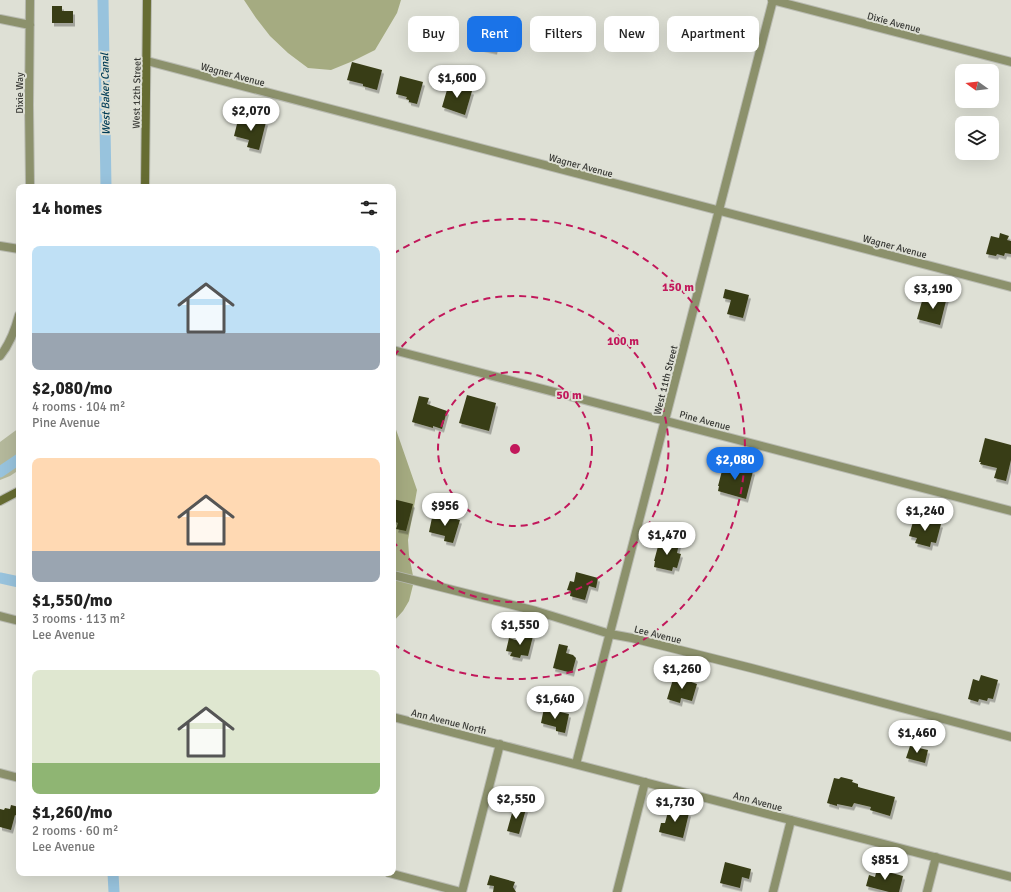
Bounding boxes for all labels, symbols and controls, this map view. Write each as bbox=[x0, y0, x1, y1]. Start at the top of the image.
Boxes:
street label: Dixie Avenue bbox=[866, 10, 922, 36]
chip: Buy bbox=[408, 16, 459, 52]
chip: Rent bbox=[467, 16, 522, 52]
chip: Filters bbox=[530, 16, 596, 52]
chip: New bbox=[604, 16, 659, 52]
chip: Apartment bbox=[667, 16, 759, 52]
water label: West Baker Canal bbox=[98, 52, 113, 135]
street label: West 12th Street bbox=[130, 57, 144, 129]
street label: Wagner Avenue bbox=[199, 61, 266, 89]
north arrow bbox=[955, 64, 999, 108]
map controls bbox=[955, 64, 999, 160]
pin: $1,600 bbox=[424, 65, 490, 99]
text: $1,600 bbox=[438, 70, 476, 86]
street label: Dixie Way bbox=[14, 72, 26, 114]
pin: $2,070 bbox=[218, 98, 284, 132]
text: $2,070 bbox=[232, 103, 270, 119]
button: layers bbox=[955, 116, 999, 160]
street label: Wagner Avenue bbox=[547, 152, 614, 180]
icon: filters bbox=[358, 197, 380, 219]
text: 14 homes bbox=[32, 198, 102, 219]
street label: Wagner Avenue bbox=[861, 233, 928, 261]
icon: home bbox=[170, 272, 242, 344]
pin: $3,190 bbox=[900, 276, 966, 310]
text: 150 m bbox=[662, 280, 694, 295]
text: $3,190 bbox=[914, 281, 952, 297]
text: 100 m bbox=[607, 334, 639, 349]
street label: West 11th Street bbox=[652, 344, 681, 416]
text: $2,080/mo bbox=[32, 378, 112, 399]
text: 50 m bbox=[556, 388, 582, 403]
text: 4 rooms · 104 m² bbox=[32, 399, 125, 415]
street label: Pine Avenue bbox=[678, 408, 732, 434]
text: Pine Avenue bbox=[32, 415, 100, 431]
centre of rings bbox=[508, 442, 522, 456]
pin: $2,080 bbox=[702, 447, 768, 481]
text: $2,080 bbox=[716, 452, 754, 468]
icon: home bbox=[170, 484, 242, 556]
pin: $956 bbox=[421, 493, 469, 527]
text: $956 bbox=[431, 498, 459, 514]
pin: $1,240 bbox=[892, 498, 958, 532]
text: $1,240 bbox=[906, 503, 944, 519]
pin: $1,470 bbox=[634, 522, 700, 556]
text: $1,470 bbox=[648, 527, 686, 543]
text: $1,550/mo bbox=[32, 590, 112, 611]
text: 3 rooms · 113 m² bbox=[32, 611, 125, 627]
pin: $1,550 bbox=[487, 612, 553, 646]
text: $1,550 bbox=[501, 617, 539, 633]
street label: Lee Avenue bbox=[633, 623, 683, 647]
text: Lee Avenue bbox=[32, 627, 95, 643]
pin: $1,260 bbox=[649, 656, 715, 690]
text: $1,260 bbox=[663, 661, 701, 677]
pin: $1,640 bbox=[522, 686, 588, 720]
text: $1,640 bbox=[536, 691, 574, 707]
icon: home bbox=[170, 696, 242, 768]
street label: Ann Avenue North bbox=[410, 707, 488, 737]
pin: $1,460 bbox=[884, 720, 950, 754]
text: $1,460 bbox=[898, 725, 936, 741]
pin: $2,550 bbox=[483, 786, 549, 820]
pin: $1,730 bbox=[642, 789, 708, 823]
street label: Ann Avenue bbox=[732, 790, 784, 814]
text: $2,550 bbox=[497, 791, 535, 807]
text: $1,730 bbox=[656, 794, 694, 810]
text: $1,260/mo bbox=[32, 802, 112, 823]
text: 2 rooms · 60 m² bbox=[32, 823, 118, 839]
text: Lee Avenue bbox=[32, 839, 95, 855]
pin: $851 bbox=[861, 847, 909, 881]
text: $851 bbox=[871, 852, 899, 868]

